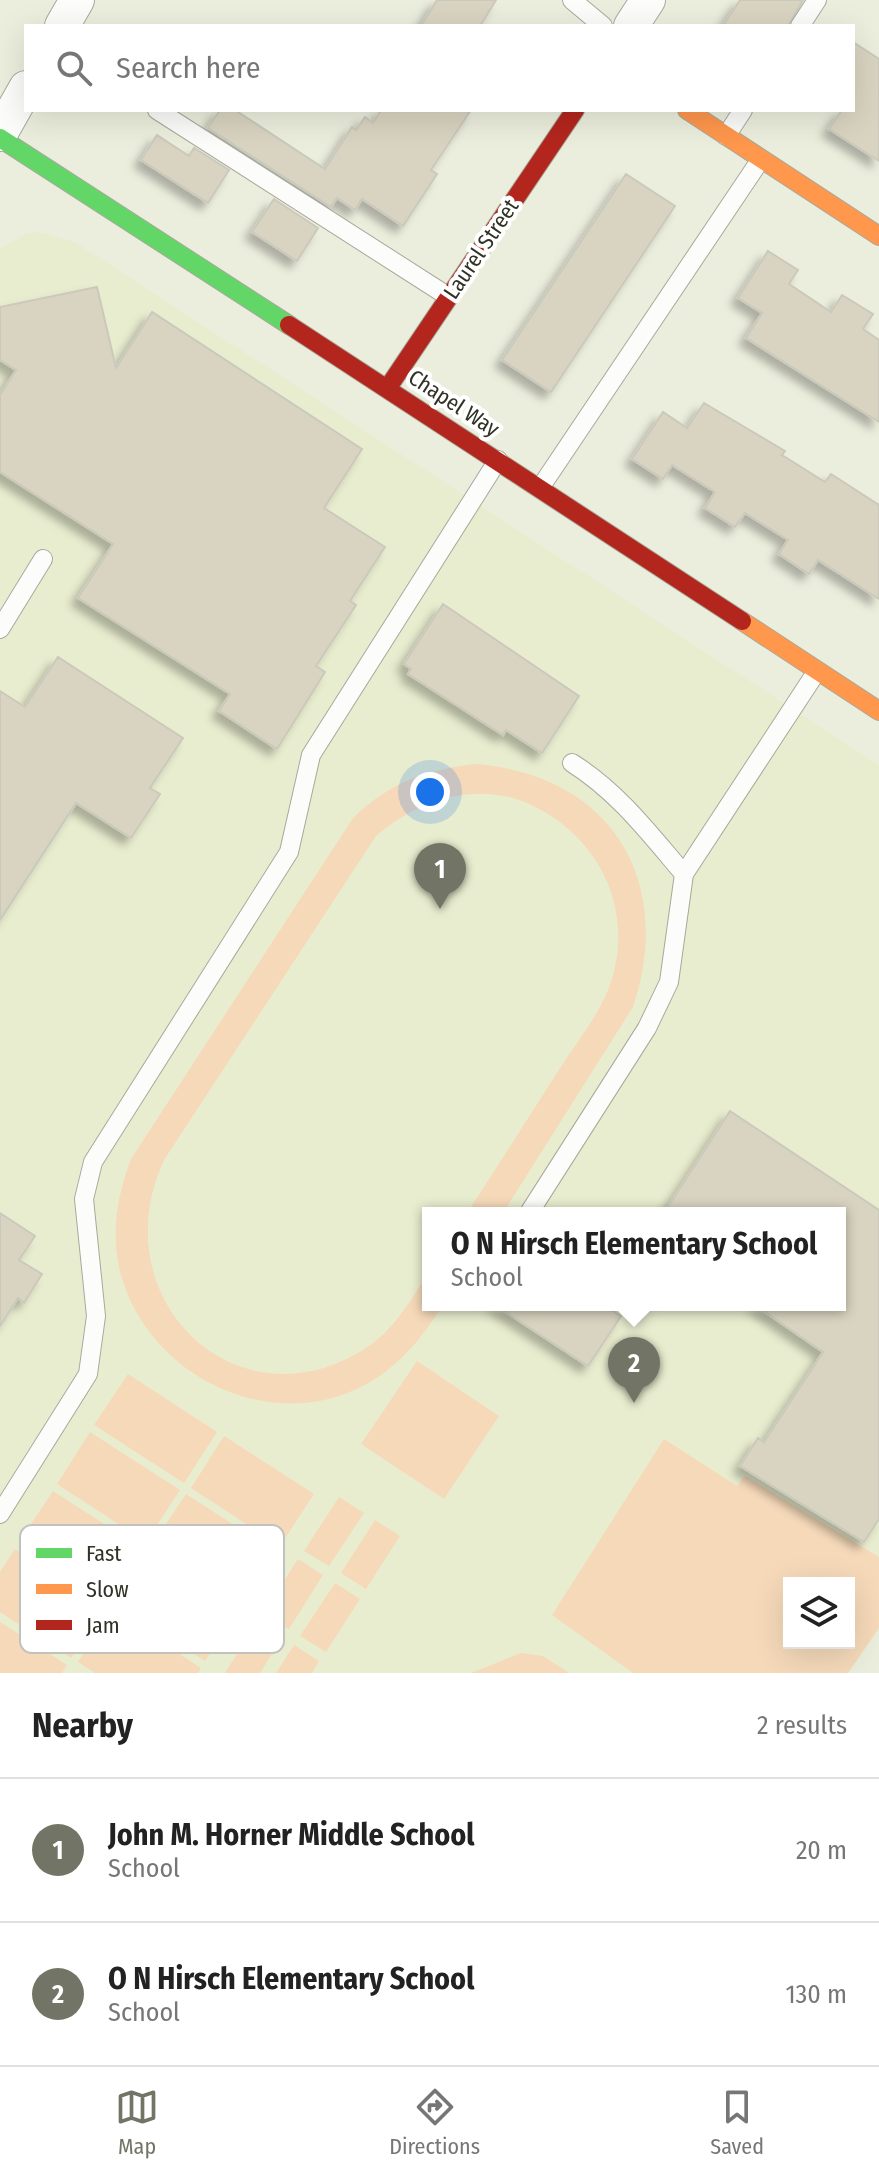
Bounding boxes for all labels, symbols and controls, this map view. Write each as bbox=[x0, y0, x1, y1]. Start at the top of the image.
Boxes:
search box bbox=[24, 24, 855, 112]
icon: search bbox=[52, 46, 96, 90]
text: Search here bbox=[116, 50, 261, 86]
street label: Laurel Street bbox=[438, 193, 525, 304]
street label: Chapel Way bbox=[403, 364, 505, 442]
your location bbox=[410, 772, 450, 812]
pin: 1 bbox=[414, 843, 466, 909]
popup bbox=[422, 1207, 846, 1311]
text: O N Hirsch Elementary School bbox=[451, 1226, 817, 1262]
text: School bbox=[451, 1262, 523, 1293]
pin: 2 bbox=[608, 1337, 660, 1403]
legend bbox=[20, 1525, 284, 1653]
text: Fast bbox=[86, 1540, 122, 1567]
text: Slow bbox=[86, 1576, 129, 1603]
map controls bbox=[783, 1577, 855, 1649]
button: layers bbox=[783, 1577, 855, 1649]
text: Jam bbox=[86, 1612, 120, 1639]
text: Nearby bbox=[32, 1705, 133, 1746]
text: 2 results bbox=[757, 1710, 847, 1741]
text: John M. Horner Middle School bbox=[108, 1817, 474, 1853]
text: 1 bbox=[53, 1835, 64, 1866]
text: 20 m bbox=[796, 1835, 847, 1866]
text: School bbox=[108, 1853, 180, 1884]
text: O N Hirsch Elementary School bbox=[108, 1961, 474, 1997]
text: 2 bbox=[52, 1979, 64, 2010]
text: 130 m bbox=[785, 1979, 847, 2010]
text: School bbox=[108, 1997, 180, 2028]
tab: Map bbox=[115, 2085, 159, 2160]
tab: Directions bbox=[389, 2085, 480, 2160]
tab: Saved bbox=[710, 2085, 764, 2160]

